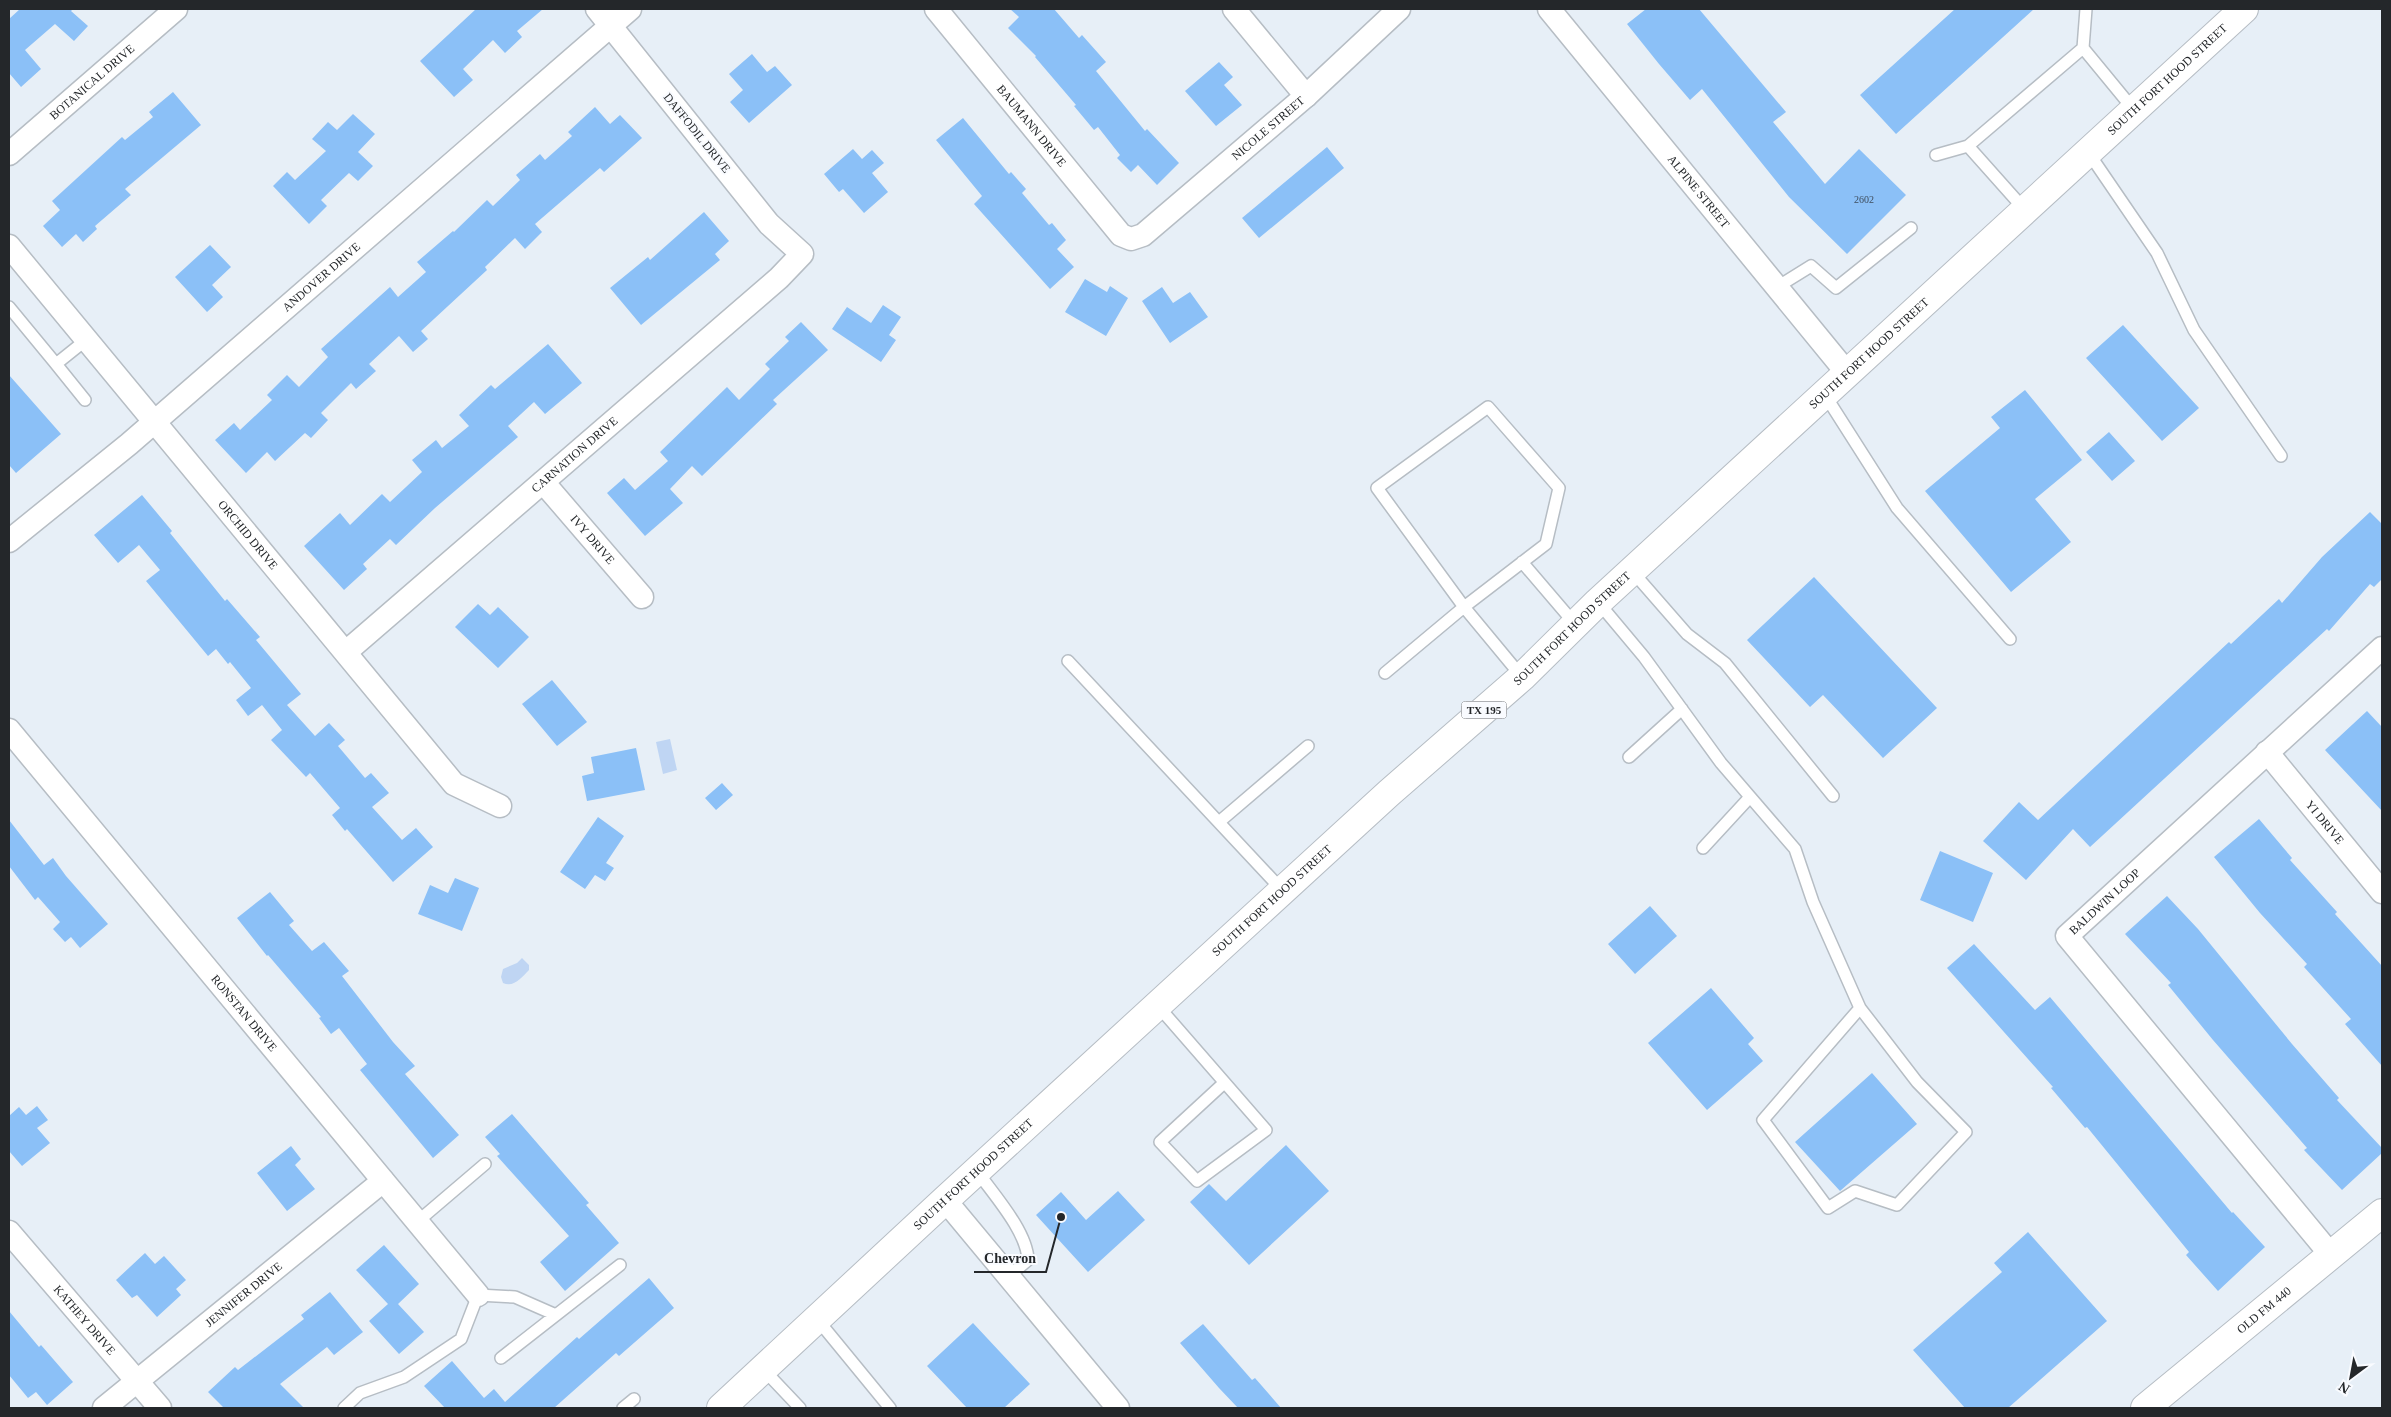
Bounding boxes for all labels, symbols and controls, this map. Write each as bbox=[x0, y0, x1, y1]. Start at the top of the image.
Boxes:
street label: SOUTH FORT HOOD STREET bbox=[2104, 21, 2231, 138]
street label: BOTANICAL DRIVE bbox=[47, 41, 137, 122]
street label: BAUMANN DRIVE bbox=[994, 82, 1069, 170]
street label: DAFFODIL DRIVE bbox=[661, 90, 733, 176]
street label: NICOLE STREET bbox=[1229, 93, 1308, 163]
street label: ALPINE STREET bbox=[1665, 152, 1733, 231]
house number: 2602 bbox=[1854, 194, 1874, 205]
street label: ANDOVER DRIVE bbox=[280, 239, 363, 315]
street label: SOUTH FORT HOOD STREET bbox=[1806, 294, 1932, 412]
street label: CARNATION DRIVE bbox=[529, 414, 620, 496]
street label: ORCHID DRIVE bbox=[215, 497, 281, 572]
street label: IVY DRIVE bbox=[568, 512, 618, 567]
street label: SOUTH FORT HOOD STREET bbox=[1510, 568, 1634, 688]
road number: TX 195 bbox=[1462, 702, 1506, 718]
street label: YI DRIVE bbox=[2303, 798, 2347, 847]
street label: SOUTH FORT HOOD STREET bbox=[1209, 842, 1335, 959]
street label: BALDWIN LOOP bbox=[2066, 866, 2143, 938]
street label: RONSTAN DRIVE bbox=[208, 972, 280, 1054]
street label: SOUTH FORT HOOD STREET bbox=[911, 1115, 1037, 1233]
callout: Chevron bbox=[974, 1243, 1046, 1272]
text: Chevron bbox=[984, 1251, 1036, 1266]
street label: JENNIFER DRIVE bbox=[202, 1259, 285, 1330]
street label: KATHEY DRIVE bbox=[51, 1282, 118, 1358]
street label: OLD FM 440 bbox=[2234, 1284, 2294, 1337]
north arrow bbox=[2326, 1352, 2376, 1402]
text: N bbox=[2336, 1379, 2353, 1397]

